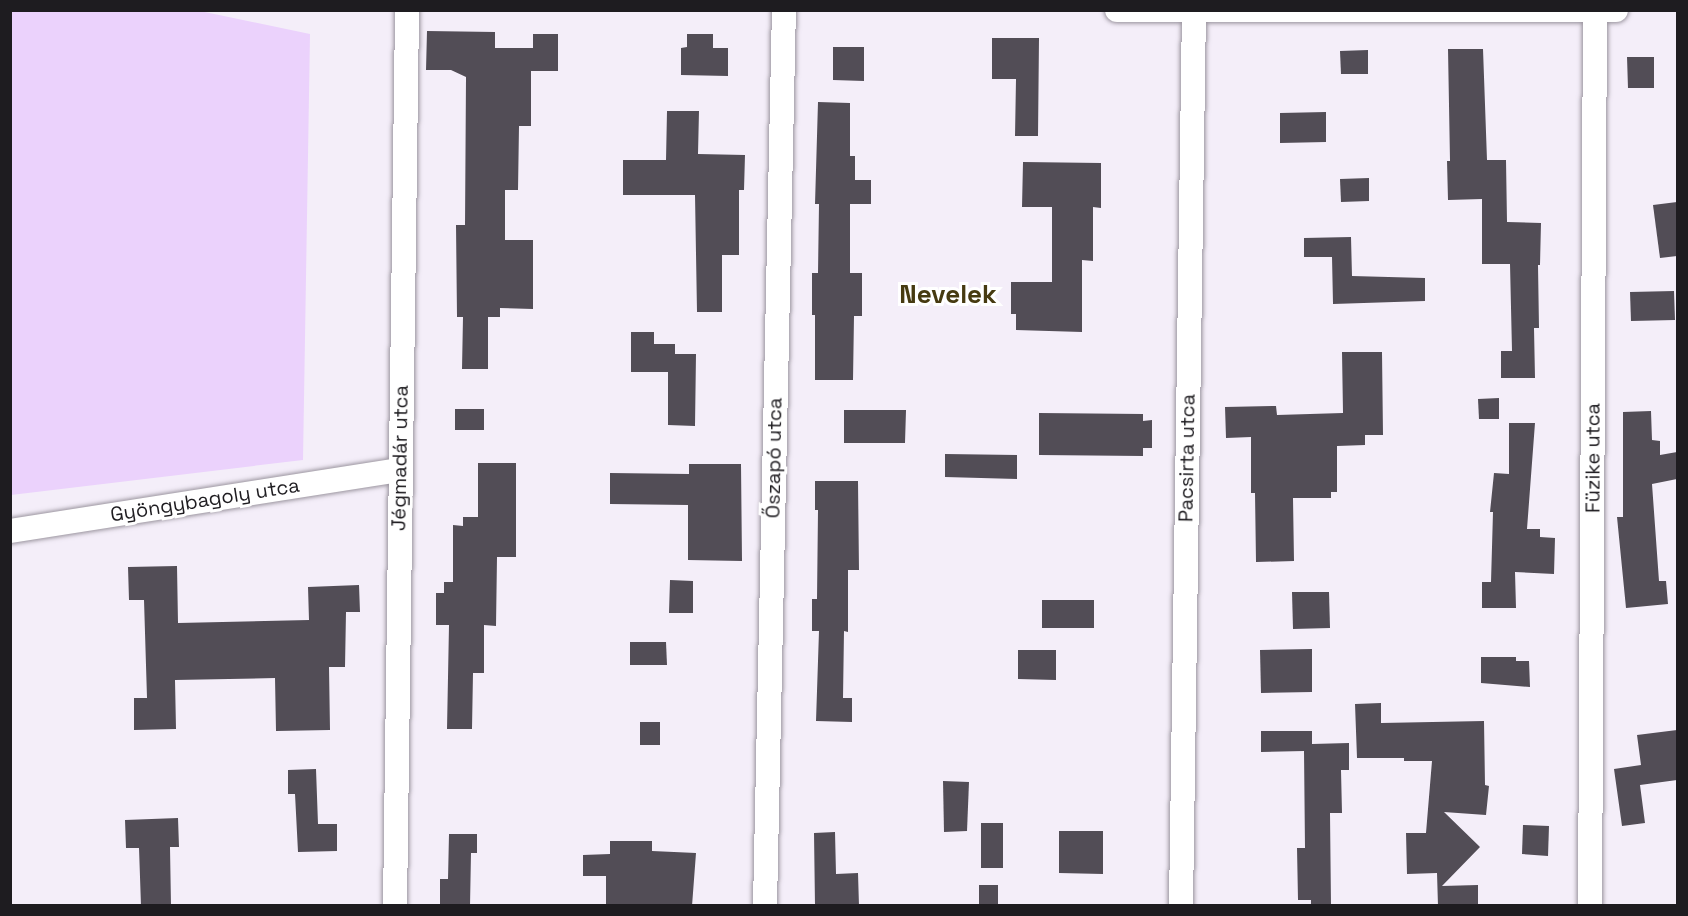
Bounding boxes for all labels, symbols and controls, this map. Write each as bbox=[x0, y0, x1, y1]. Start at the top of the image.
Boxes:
district label: Nevelek bbox=[899, 279, 997, 311]
street label: Jégmadár utca bbox=[387, 385, 413, 531]
street label: Pacsirta utca bbox=[1174, 394, 1200, 522]
street label: Őszapó utca bbox=[761, 397, 787, 519]
street label: Füzike utca bbox=[1581, 403, 1605, 513]
street label: Gyöngybagoly utca bbox=[109, 473, 301, 527]

